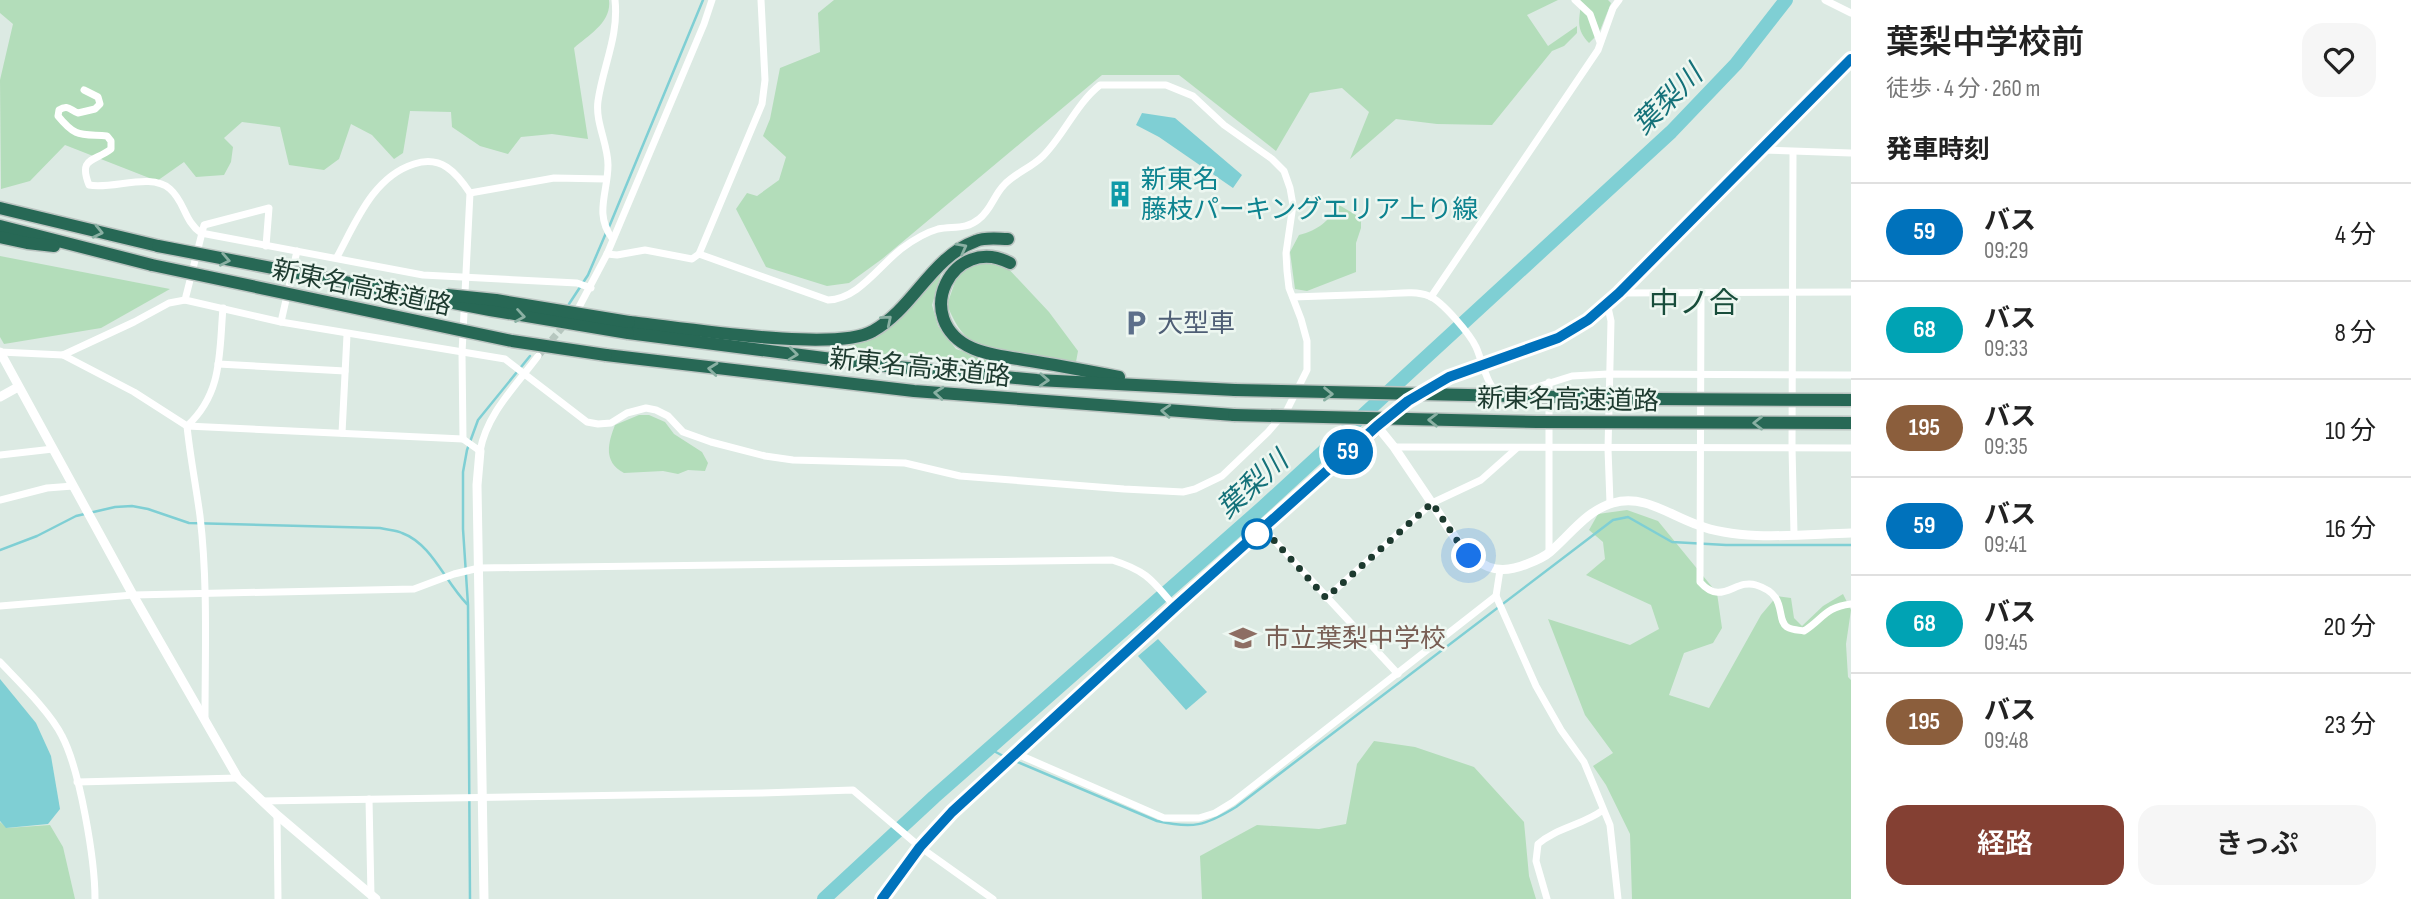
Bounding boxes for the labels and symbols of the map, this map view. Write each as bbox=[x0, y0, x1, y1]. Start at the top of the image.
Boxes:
water label: 葉梨川 bbox=[1627, 57, 1712, 141]
place label: 新東名 藤枝パーキングエリア上り線 bbox=[1141, 165, 1478, 226]
building icon: 新東名 藤枝パーキングエリア上り線 bbox=[1105, 179, 1135, 209]
one-way arrow bbox=[92, 224, 104, 238]
one-way arrow bbox=[954, 243, 967, 257]
one-way arrow bbox=[219, 251, 231, 266]
street label: 新東名高速道路 bbox=[269, 254, 454, 323]
district label: 中ノ合 bbox=[1649, 286, 1739, 322]
one-way arrow bbox=[514, 308, 526, 323]
parking icon: 大型車 bbox=[1121, 308, 1151, 338]
place label: 大型車 bbox=[1157, 309, 1235, 340]
one-way arrow bbox=[879, 316, 892, 328]
street label: 新東名高速道路 bbox=[828, 344, 1012, 393]
one-way arrow bbox=[787, 347, 799, 362]
one-way arrow bbox=[707, 361, 719, 376]
one-way arrow bbox=[1038, 372, 1049, 387]
street label: 新東名高速道路 bbox=[1477, 383, 1659, 418]
one-way arrow bbox=[933, 386, 944, 401]
one-way arrow bbox=[1323, 386, 1334, 401]
one-way arrow bbox=[1160, 403, 1171, 418]
one-way arrow bbox=[1427, 412, 1438, 428]
one-way arrow bbox=[1753, 415, 1763, 431]
line badge: 59 bbox=[1316, 429, 1380, 475]
water label: 葉梨川 bbox=[1211, 443, 1297, 525]
unlabelled marker bbox=[1242, 519, 1272, 549]
your location bbox=[1451, 538, 1486, 573]
school or university icon: 市立葉梨中学校 bbox=[1228, 623, 1258, 653]
place label: 市立葉梨中学校 bbox=[1264, 624, 1446, 655]

